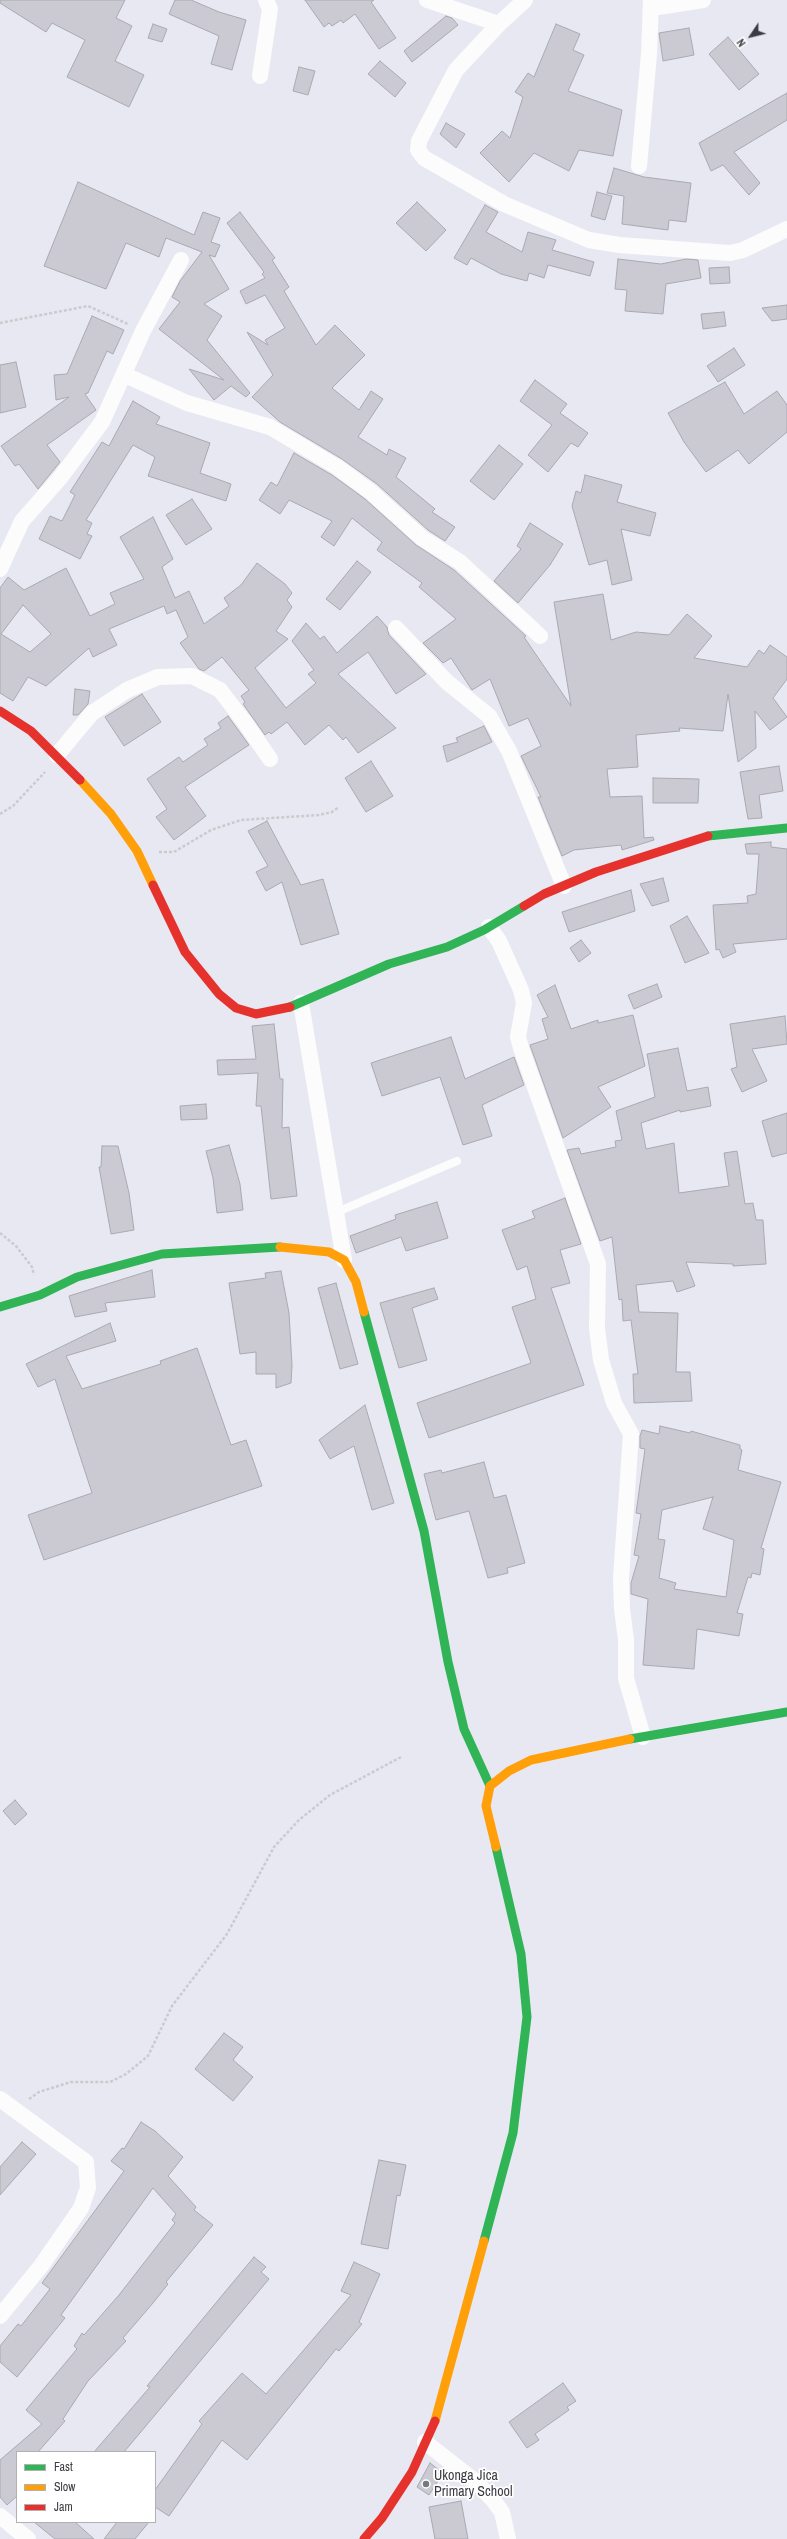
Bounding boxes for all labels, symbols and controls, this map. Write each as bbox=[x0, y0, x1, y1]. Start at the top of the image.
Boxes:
north arrow bbox=[731, 16, 771, 56]
text: N bbox=[734, 36, 749, 50]
legend bbox=[16, 2451, 156, 2523]
text: Fast bbox=[54, 2459, 73, 2475]
place label: Ukonga Jica Primary School bbox=[434, 2468, 512, 2500]
text: Slow bbox=[54, 2479, 75, 2495]
marker: Ukonga Jica Primary School bbox=[421, 2479, 431, 2489]
text: Jam bbox=[54, 2499, 73, 2515]

